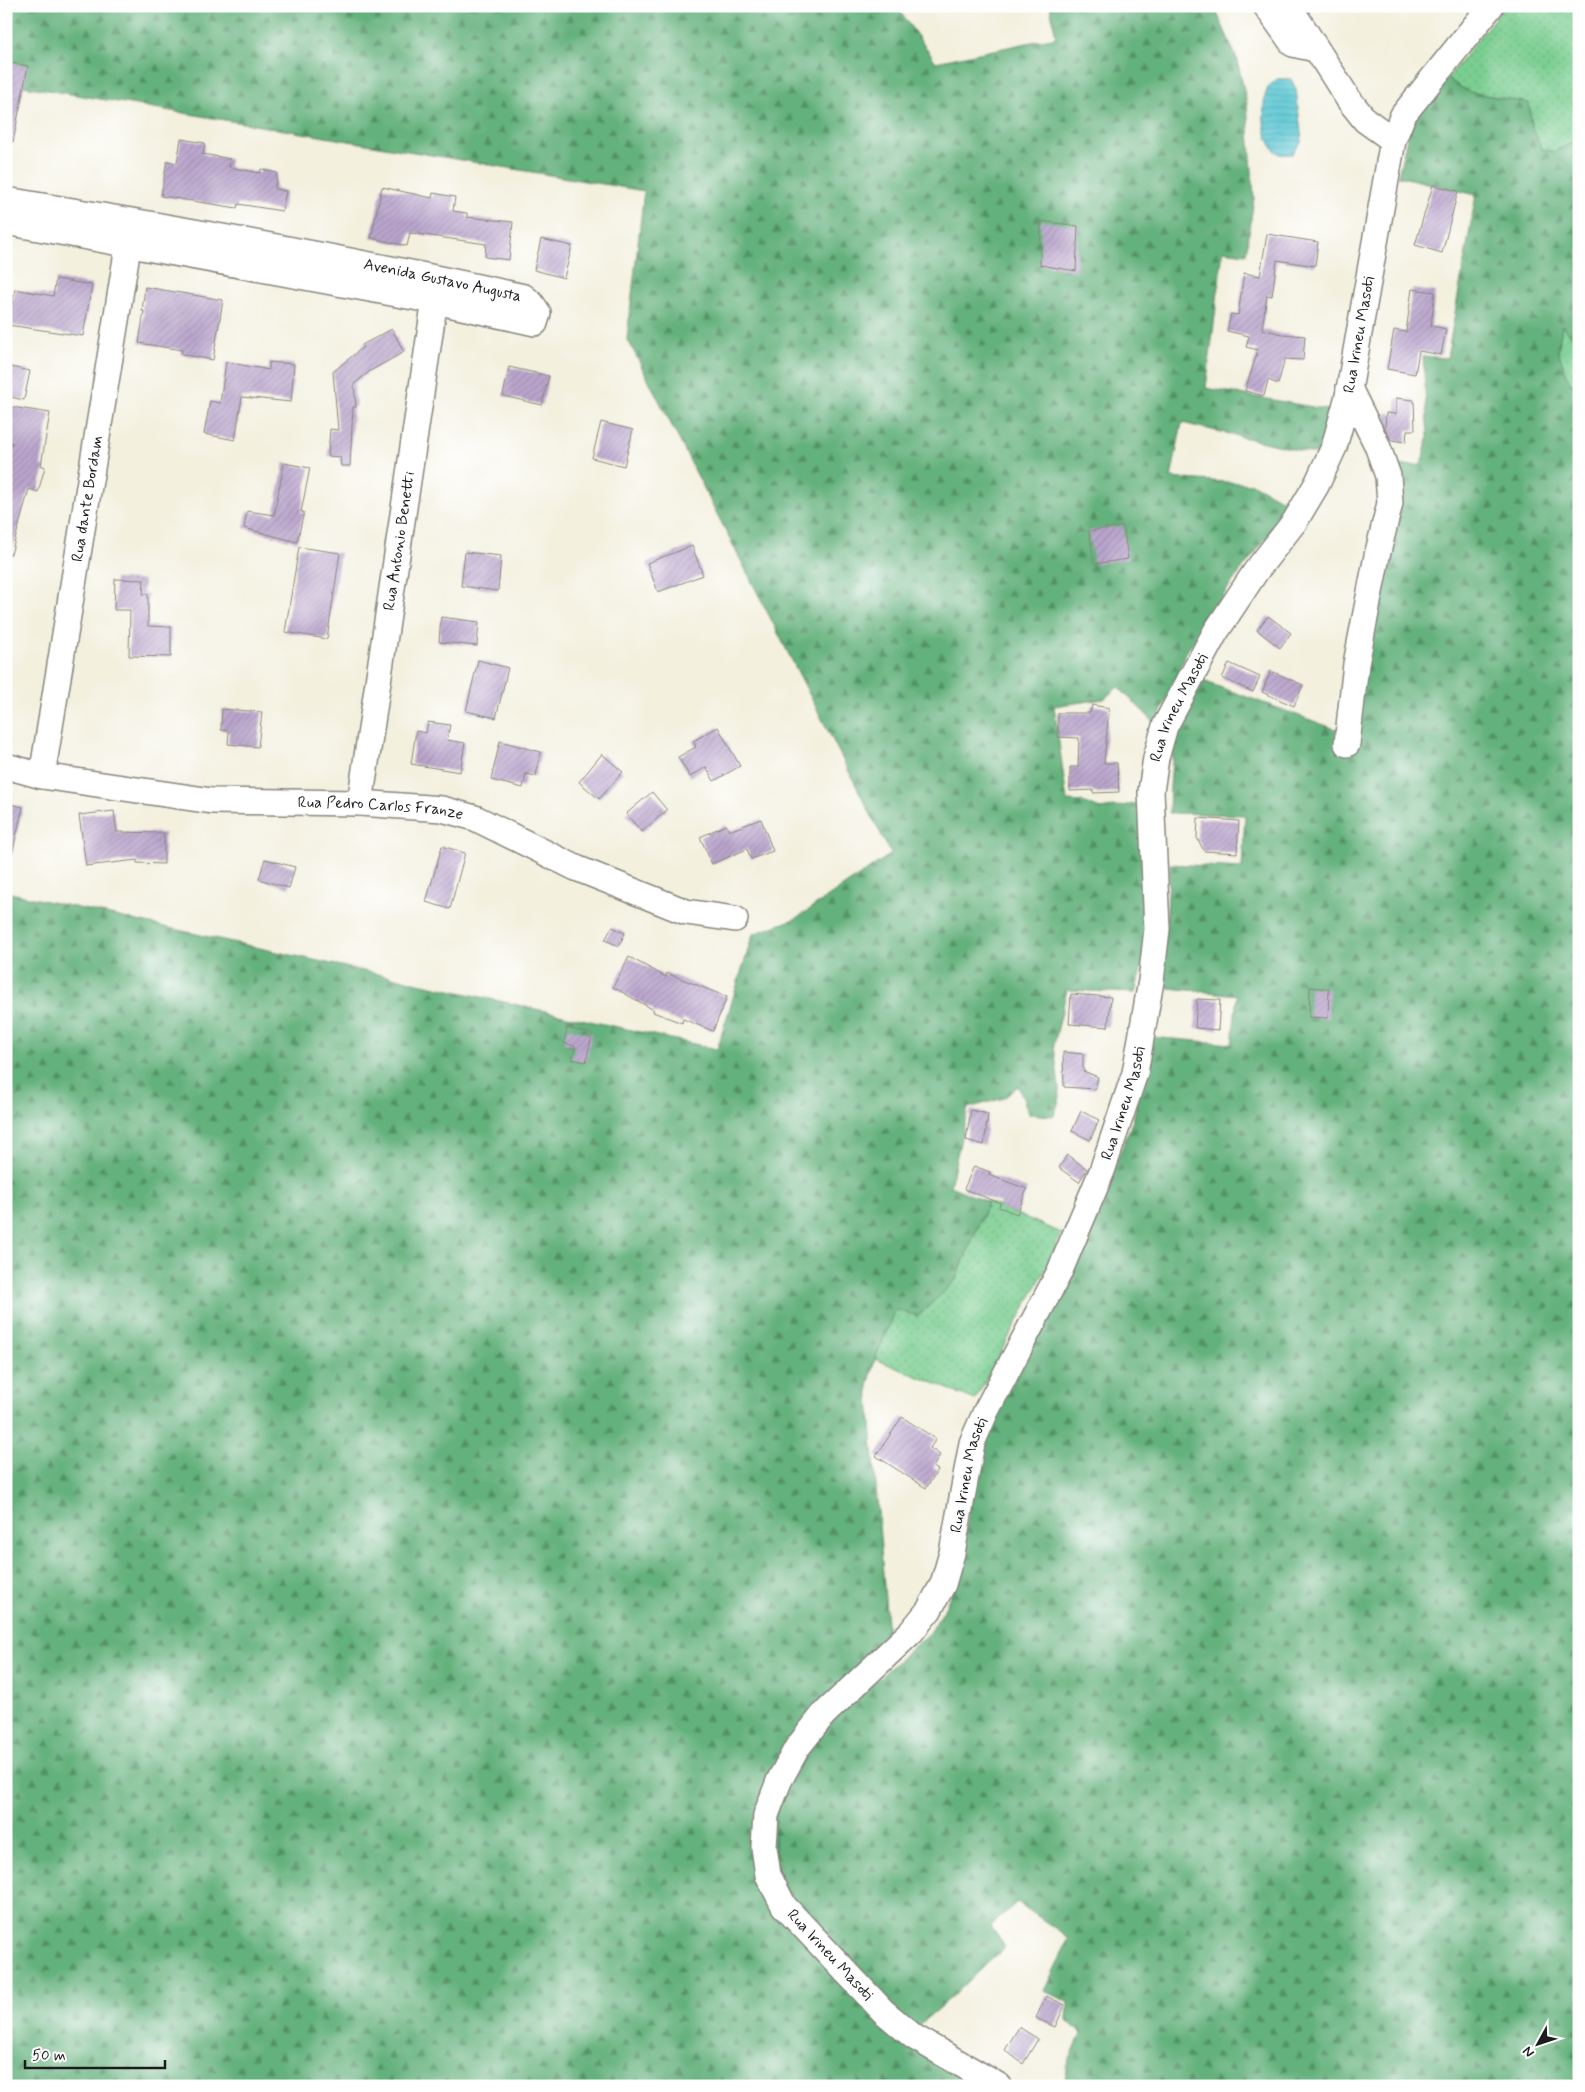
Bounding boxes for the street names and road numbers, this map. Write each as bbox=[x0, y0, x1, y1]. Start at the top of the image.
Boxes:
street label: Avenida Gustavo Augusta bbox=[362, 253, 524, 307]
street label: Rua Irineu Masoti bbox=[1338, 275, 1379, 395]
street label: Rua dante Bordam bbox=[66, 434, 108, 563]
street label: Rua Antonio Benetti bbox=[378, 469, 420, 612]
street label: Rua Irineu Masoti bbox=[1145, 649, 1213, 764]
street label: Rua Pedro Carlos Franze bbox=[297, 792, 466, 825]
street label: Rua Irineu Masoti bbox=[1096, 1045, 1150, 1163]
street label: Rua Irineu Masoti bbox=[945, 1414, 992, 1535]
street label: Rua Irineu Masoti bbox=[782, 1905, 878, 2005]

